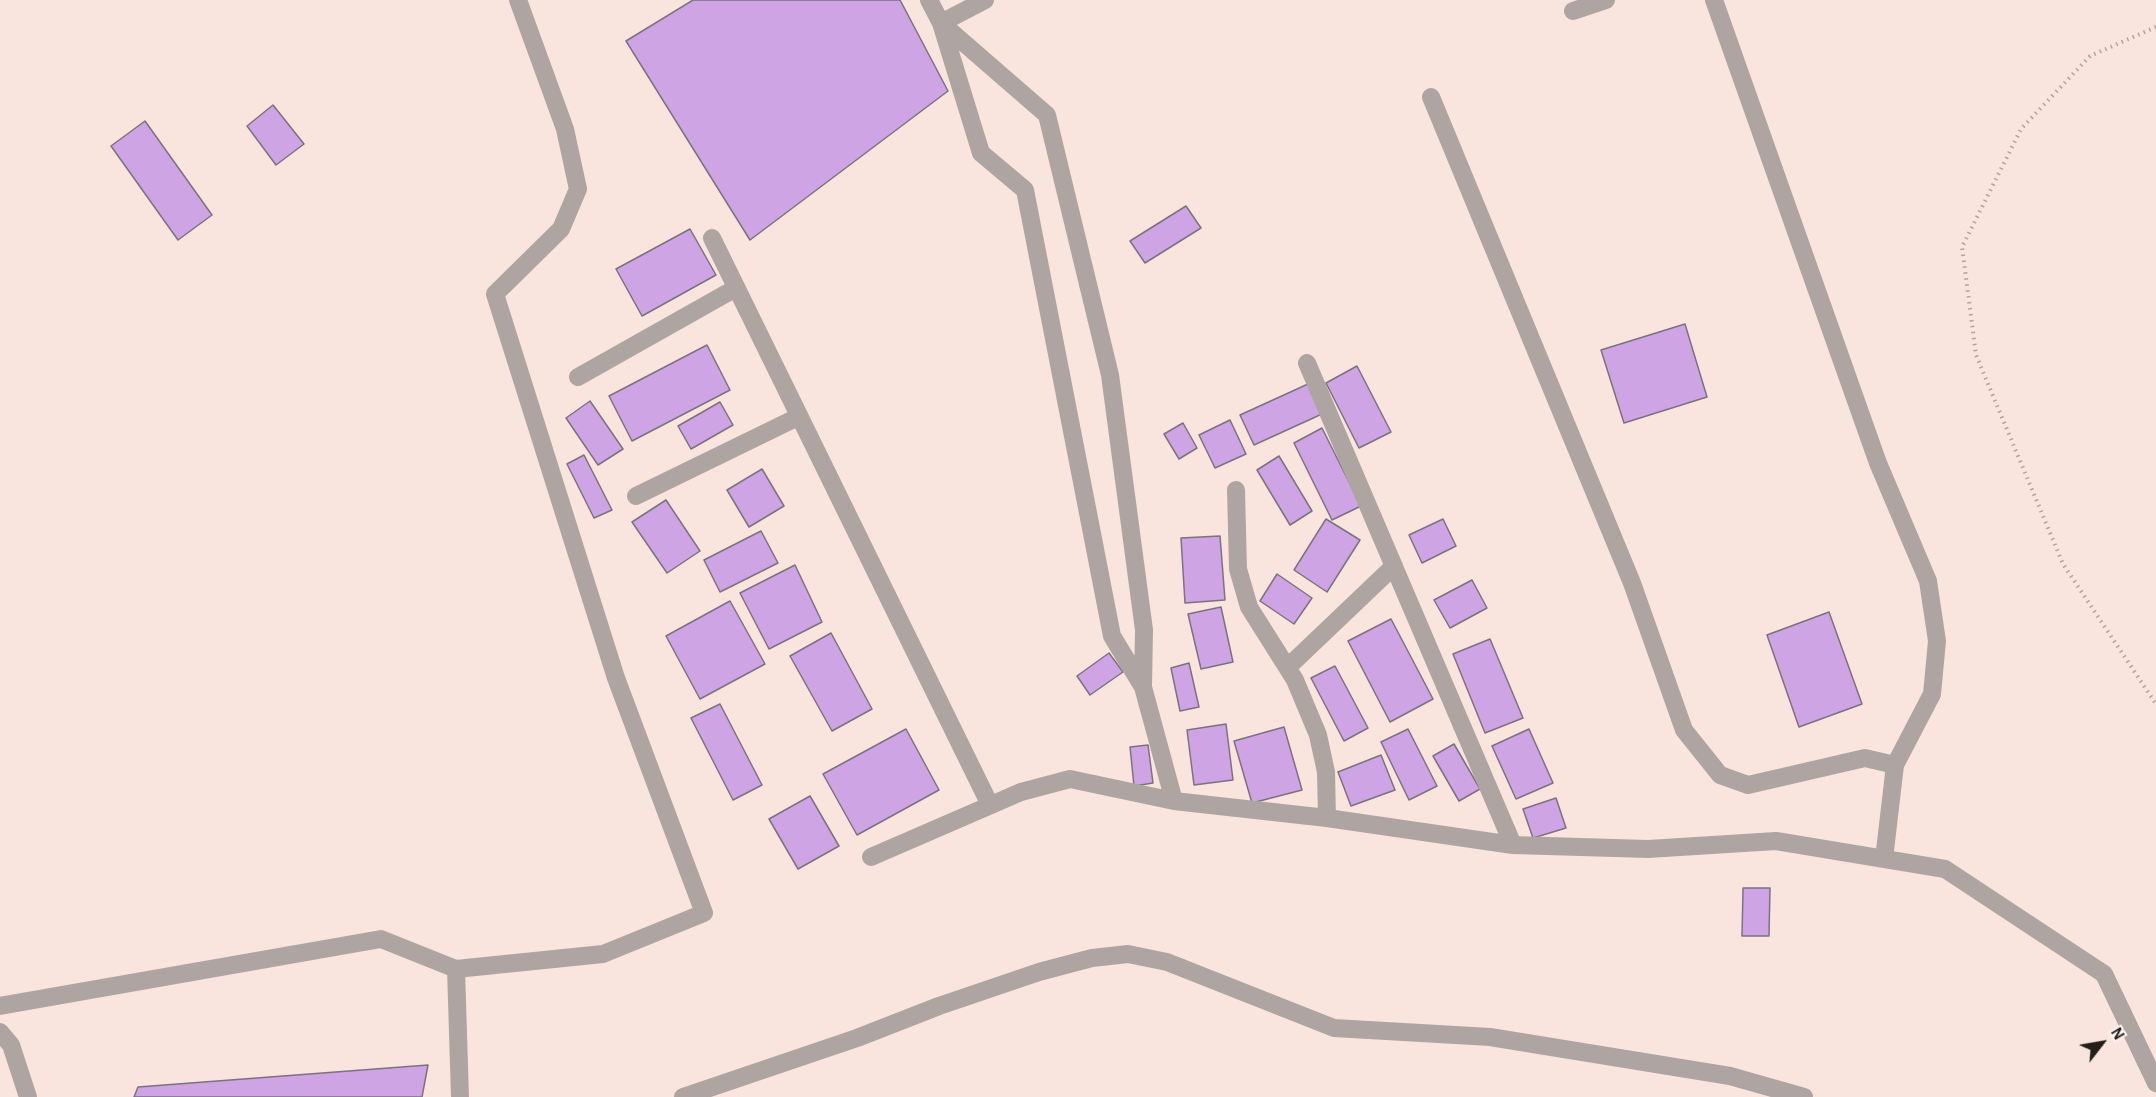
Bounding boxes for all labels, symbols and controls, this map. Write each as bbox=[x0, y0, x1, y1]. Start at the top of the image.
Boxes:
north arrow bbox=[2072, 1013, 2132, 1073]
text: N bbox=[2108, 1025, 2127, 1043]

